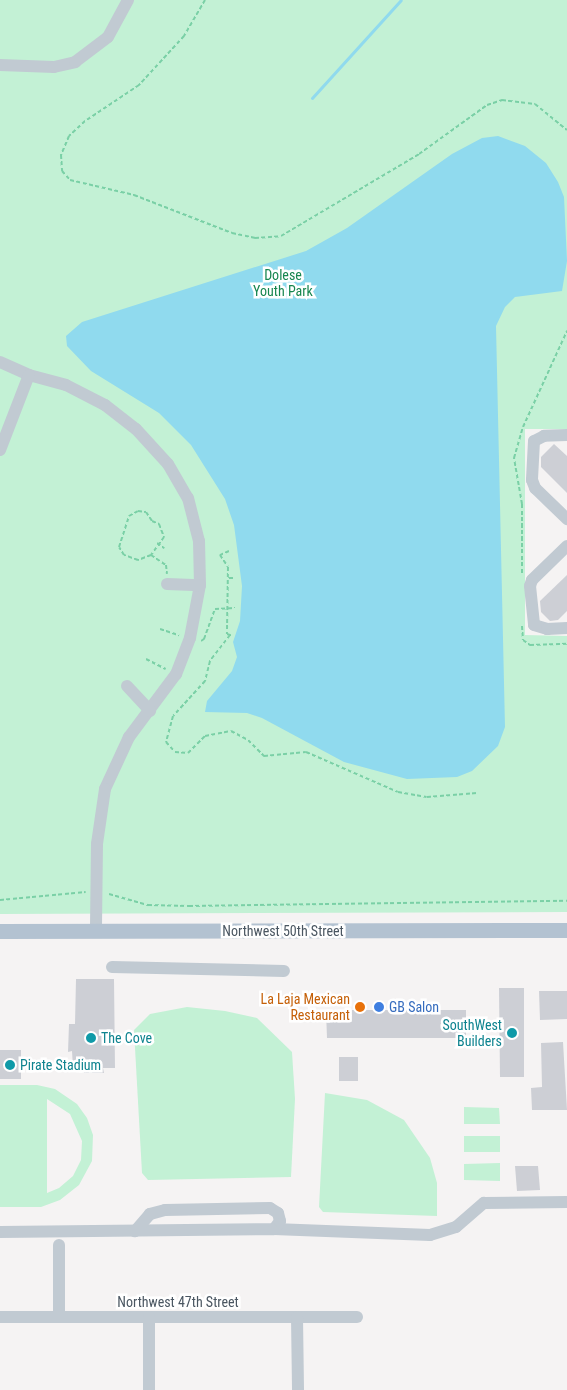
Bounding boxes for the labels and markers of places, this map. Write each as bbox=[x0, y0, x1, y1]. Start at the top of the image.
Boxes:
place label: La Laja Mexican Restaurant bbox=[261, 991, 350, 1024]
place label: GB Salon bbox=[389, 999, 439, 1015]
marker: La Laja Mexican Restaurant bbox=[354, 1001, 366, 1013]
marker: GB Salon bbox=[373, 1001, 385, 1013]
place label: SouthWest Builders bbox=[442, 1017, 502, 1050]
marker: SouthWest Builders bbox=[506, 1027, 518, 1039]
place label: The Cove bbox=[101, 1030, 152, 1046]
marker: The Cove bbox=[85, 1032, 97, 1044]
place label: Pirate Stadium bbox=[20, 1057, 101, 1073]
marker: Pirate Stadium bbox=[4, 1059, 16, 1071]

